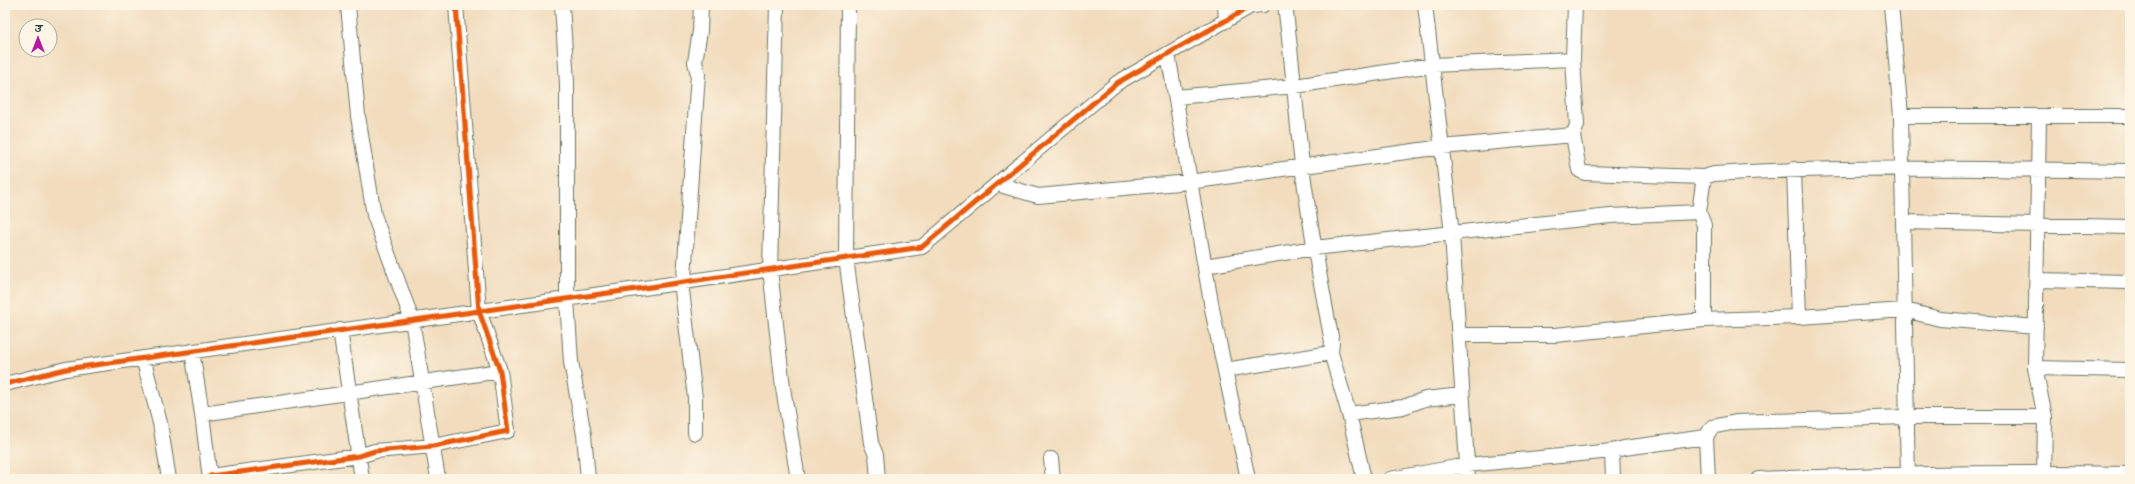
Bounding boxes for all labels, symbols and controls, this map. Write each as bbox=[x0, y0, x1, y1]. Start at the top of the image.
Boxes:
north arrow bbox=[18, 18, 58, 58]
text: उ bbox=[35, 20, 44, 38]

